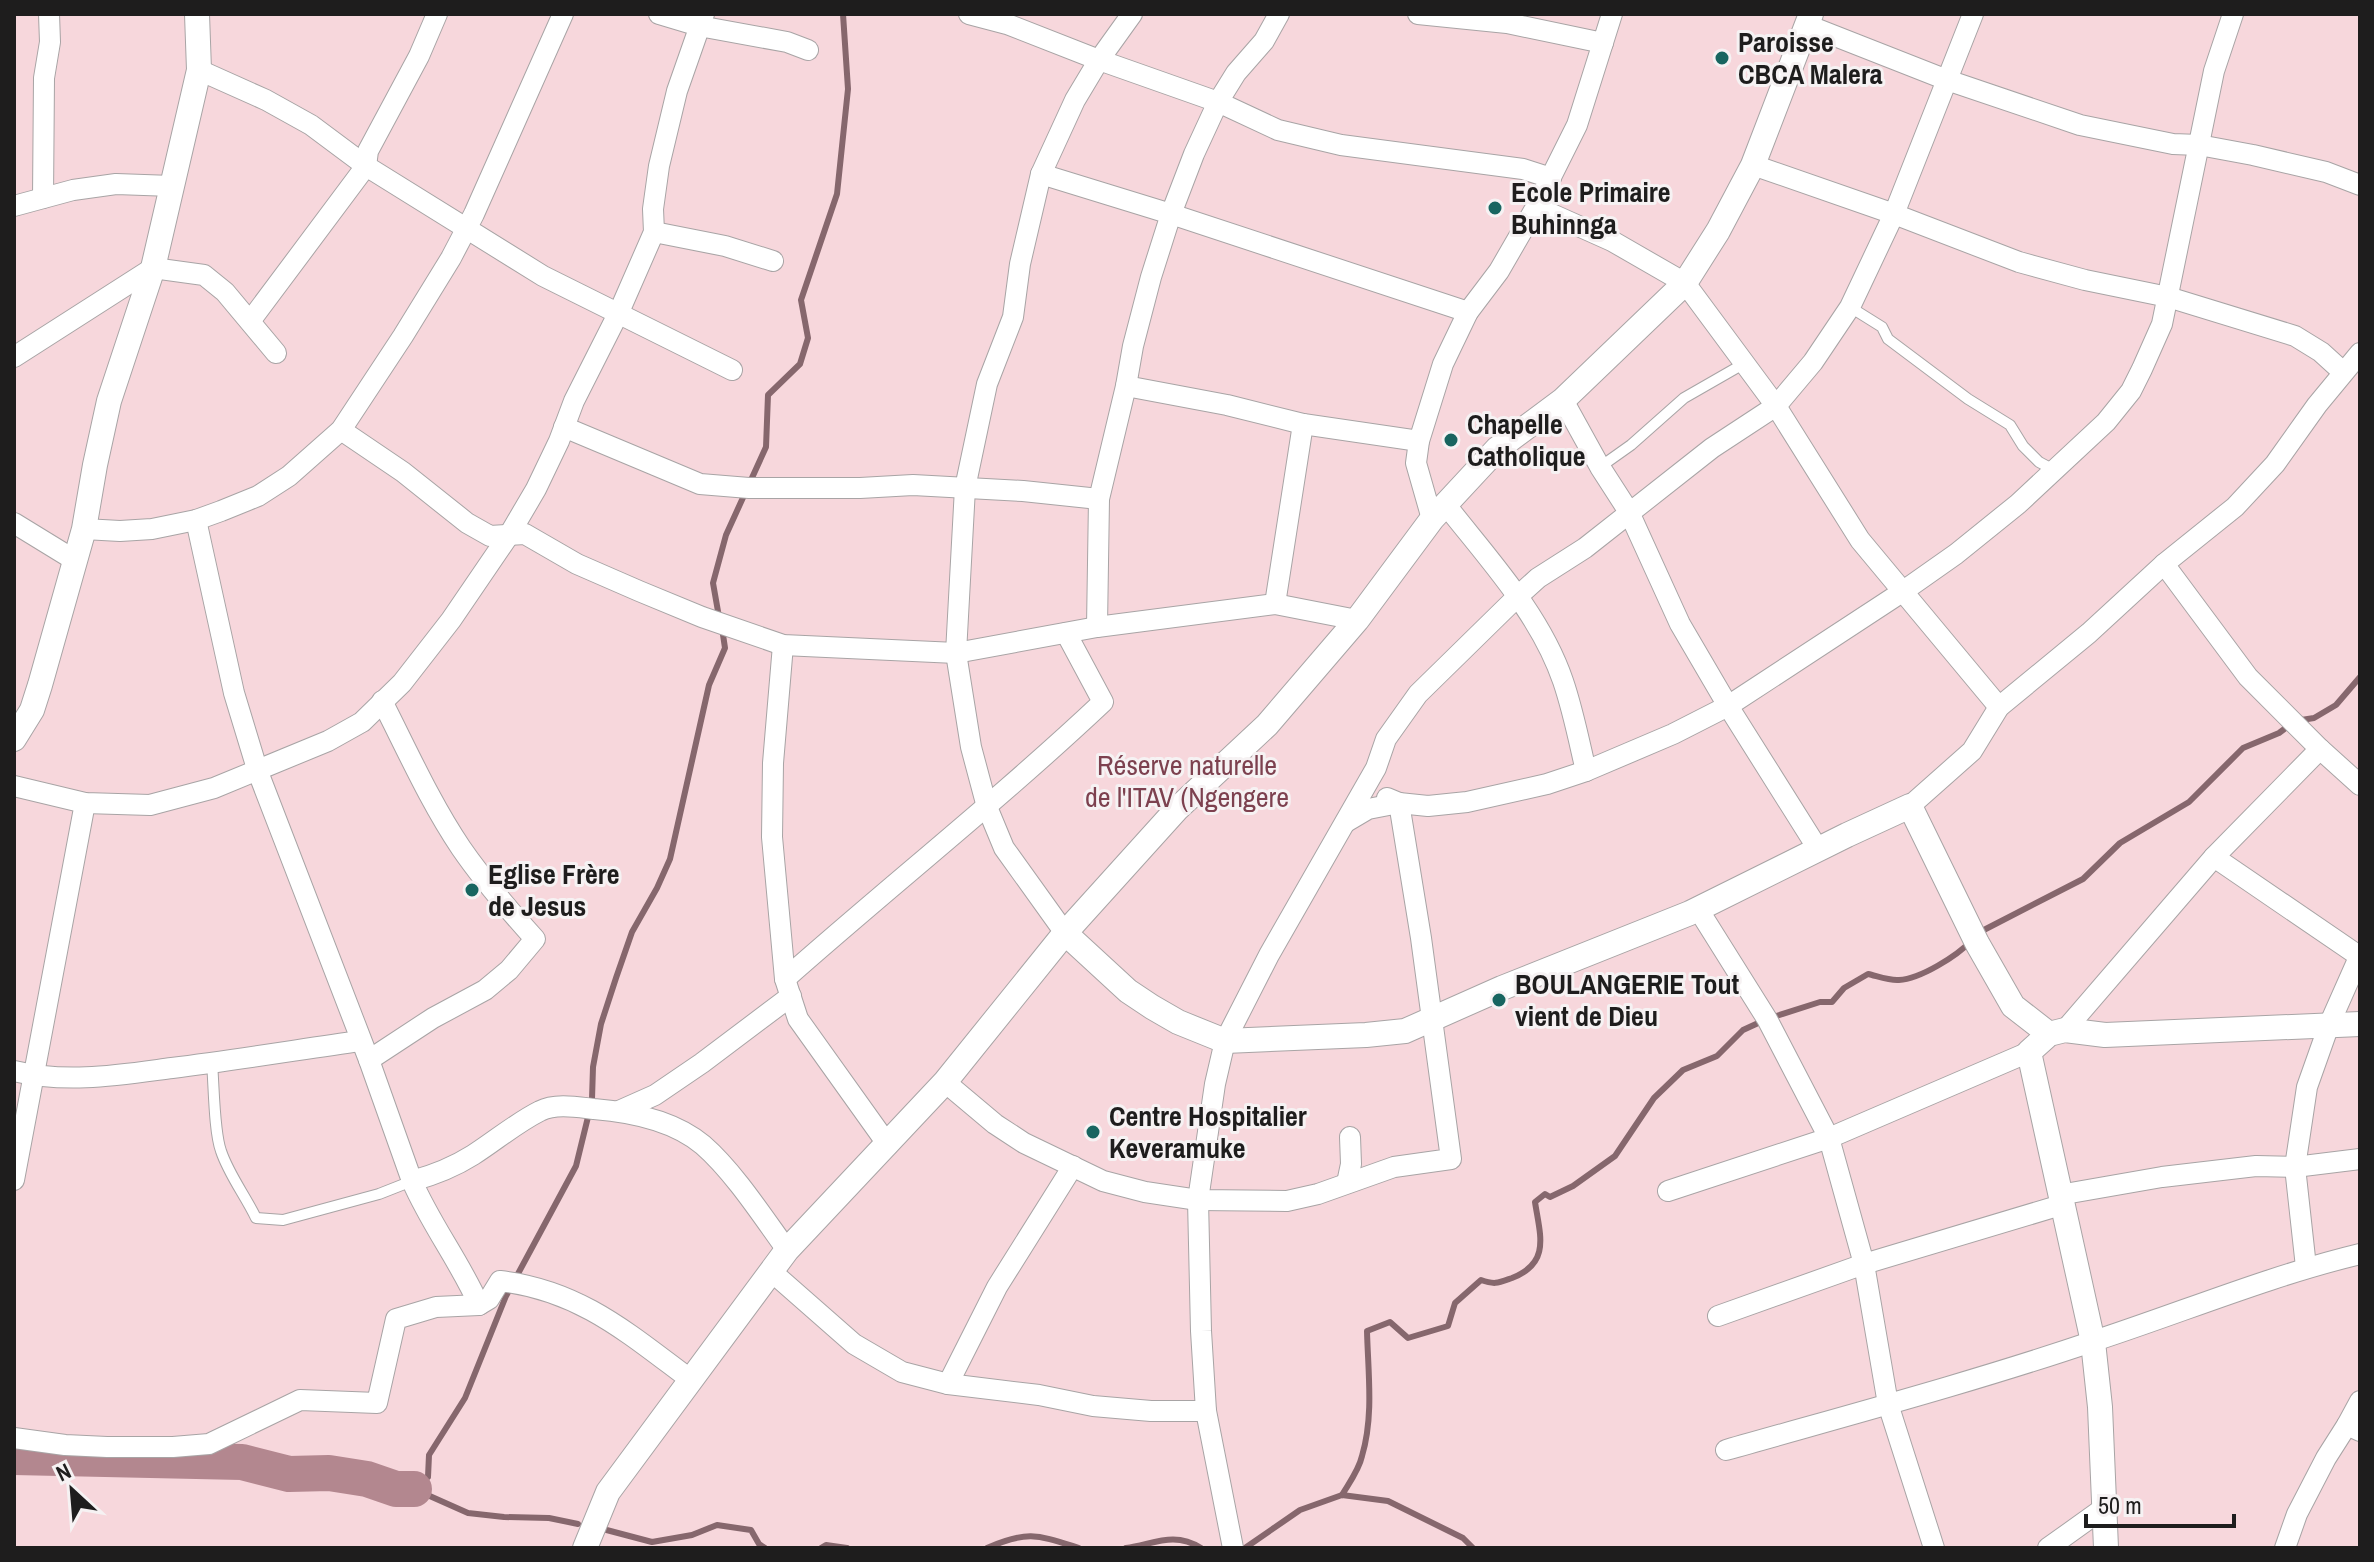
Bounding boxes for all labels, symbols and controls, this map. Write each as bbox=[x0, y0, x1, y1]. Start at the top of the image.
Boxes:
place label: Paroisse CBCA Malera bbox=[1738, 23, 1883, 93]
marker: Paroisse CBCA Malera bbox=[1713, 49, 1731, 67]
place label: Ecole Primaire Buhinnga bbox=[1511, 173, 1671, 243]
marker: Ecole Primaire Buhinnga bbox=[1486, 199, 1504, 217]
place label: Chapelle Catholique bbox=[1467, 405, 1586, 475]
marker: Chapelle Catholique bbox=[1442, 431, 1460, 449]
park label: Réserve naturelle de l'ITAV (Ngengere bbox=[1085, 746, 1289, 816]
place label: Eglise Frère de Jesus bbox=[488, 855, 619, 925]
marker: Eglise Frère de Jesus bbox=[463, 881, 481, 899]
place label: BOULANGERIE Tout vient de Dieu bbox=[1515, 965, 1739, 1035]
marker: BOULANGERIE Tout vient de Dieu bbox=[1490, 991, 1508, 1009]
place label: Centre Hospitalier Keveramuke bbox=[1109, 1097, 1307, 1167]
marker: Centre Hospitalier Keveramuke bbox=[1084, 1123, 1102, 1141]
north arrow bbox=[32, 1450, 112, 1530]
text: N bbox=[51, 1456, 76, 1488]
scale bar bbox=[2086, 1478, 2234, 1528]
text: 50 m bbox=[2098, 1489, 2142, 1521]

